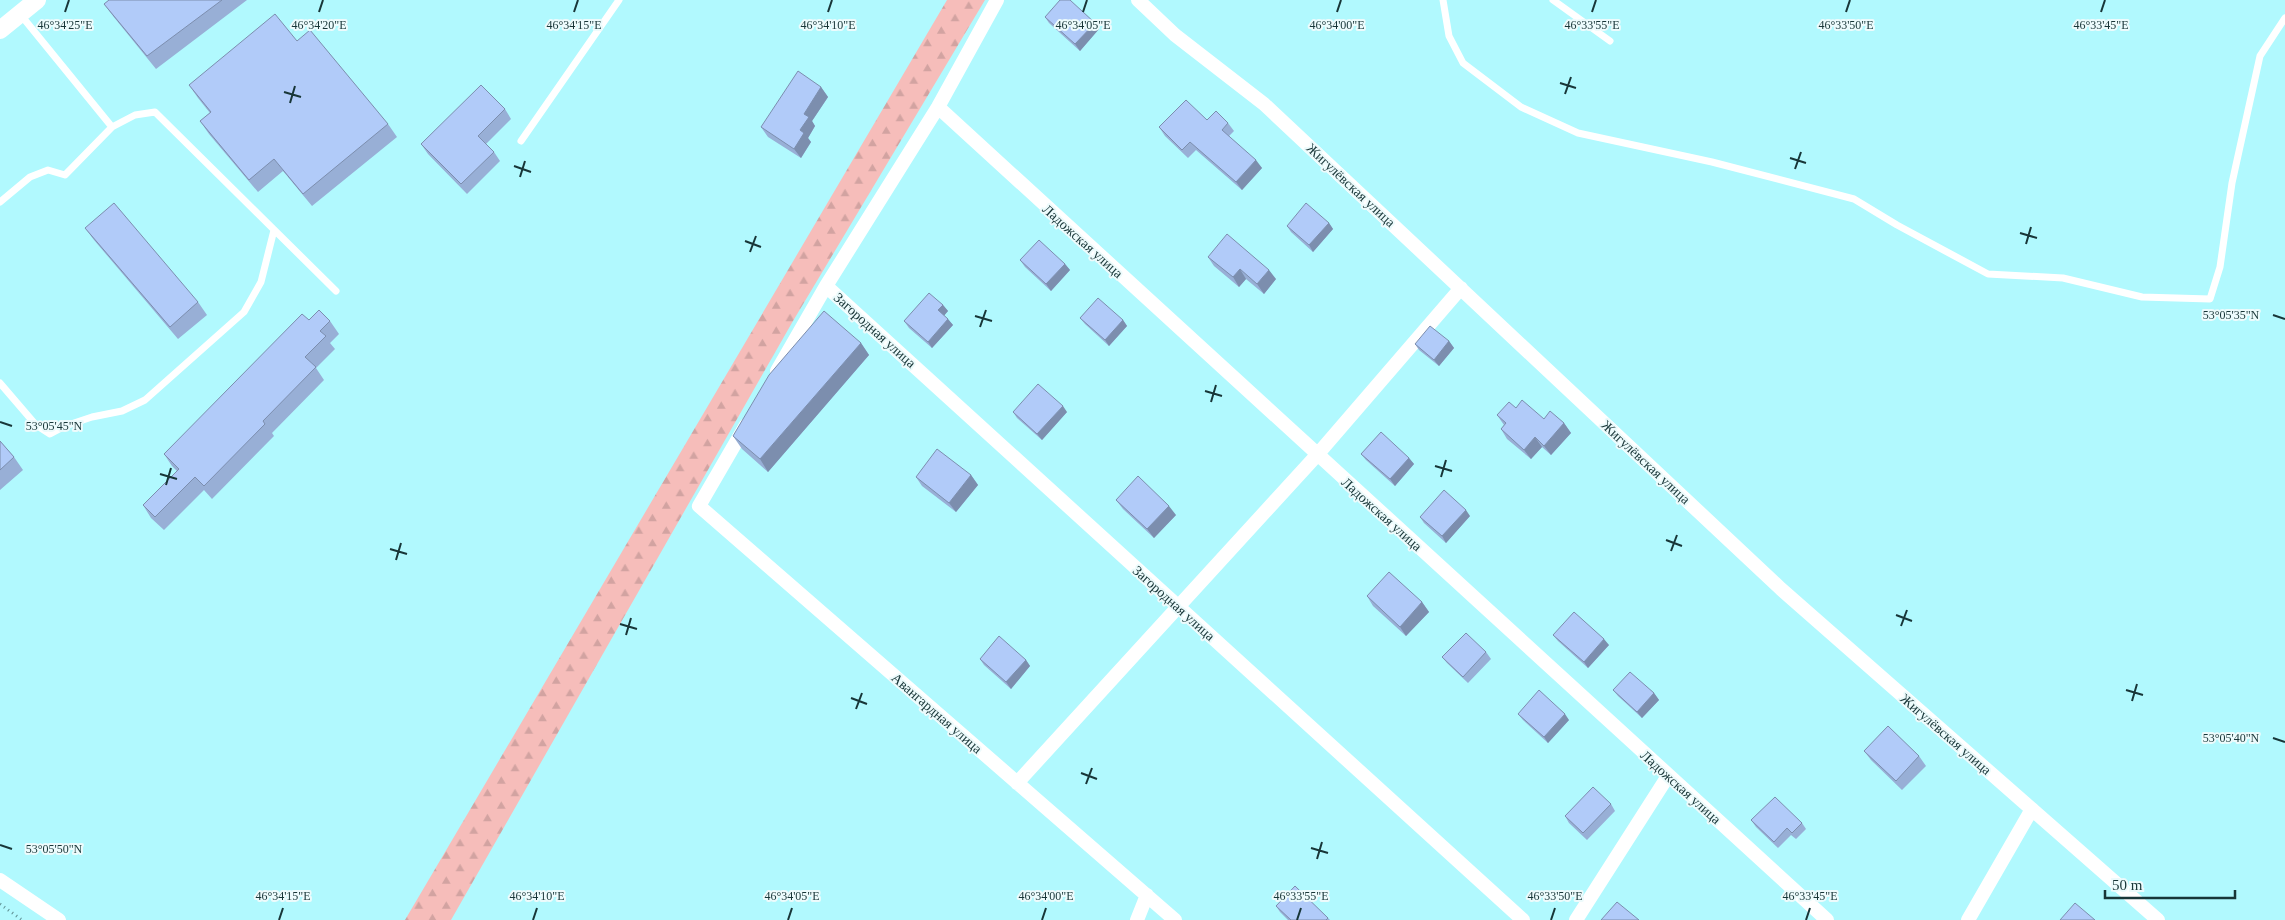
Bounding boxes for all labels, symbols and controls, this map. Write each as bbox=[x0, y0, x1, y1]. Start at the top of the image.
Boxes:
text: 46°34'25"E bbox=[37, 18, 93, 32]
text: 46°34'20"E bbox=[291, 18, 347, 32]
text: 46°34'15"E bbox=[546, 18, 602, 32]
text: 46°34'10"E bbox=[800, 18, 856, 32]
text: 46°34'05"E bbox=[1055, 18, 1111, 32]
text: 46°34'00"E bbox=[1309, 18, 1365, 32]
text: 46°33'55"E bbox=[1564, 18, 1620, 32]
text: 46°33'50"E bbox=[1818, 18, 1874, 32]
text: 46°33'45"E bbox=[2073, 18, 2129, 32]
street label: Жигулёвская улица bbox=[1303, 141, 1399, 231]
street label: Ладожская улица bbox=[1040, 202, 1126, 282]
street label: Загородная улица bbox=[831, 290, 919, 371]
text: 53°05'35"N bbox=[2203, 308, 2260, 322]
street label: Жигулёвская улица bbox=[1598, 418, 1694, 508]
text: 53°05'45"N bbox=[26, 419, 83, 433]
street label: Ладожская улица bbox=[1339, 475, 1425, 555]
street label: Загородная улица bbox=[1130, 563, 1218, 644]
street label: Авангардная улица bbox=[889, 670, 985, 757]
street label: Жигулёвская улица bbox=[1897, 691, 1995, 778]
text: 53°05'40"N bbox=[2203, 731, 2260, 745]
street label: Ладожская улица bbox=[1638, 748, 1724, 828]
text: 53°05'50"N bbox=[26, 842, 83, 856]
scale bar bbox=[2105, 868, 2235, 900]
text: 50 m bbox=[2112, 877, 2143, 893]
text: 46°34'15"E bbox=[255, 889, 311, 903]
text: 46°34'10"E bbox=[509, 889, 565, 903]
text: 46°34'05"E bbox=[764, 889, 820, 903]
text: 46°34'00"E bbox=[1018, 889, 1074, 903]
text: 46°33'55"E bbox=[1273, 889, 1329, 903]
text: 46°33'50"E bbox=[1527, 889, 1583, 903]
text: 46°33'45"E bbox=[1782, 889, 1838, 903]

